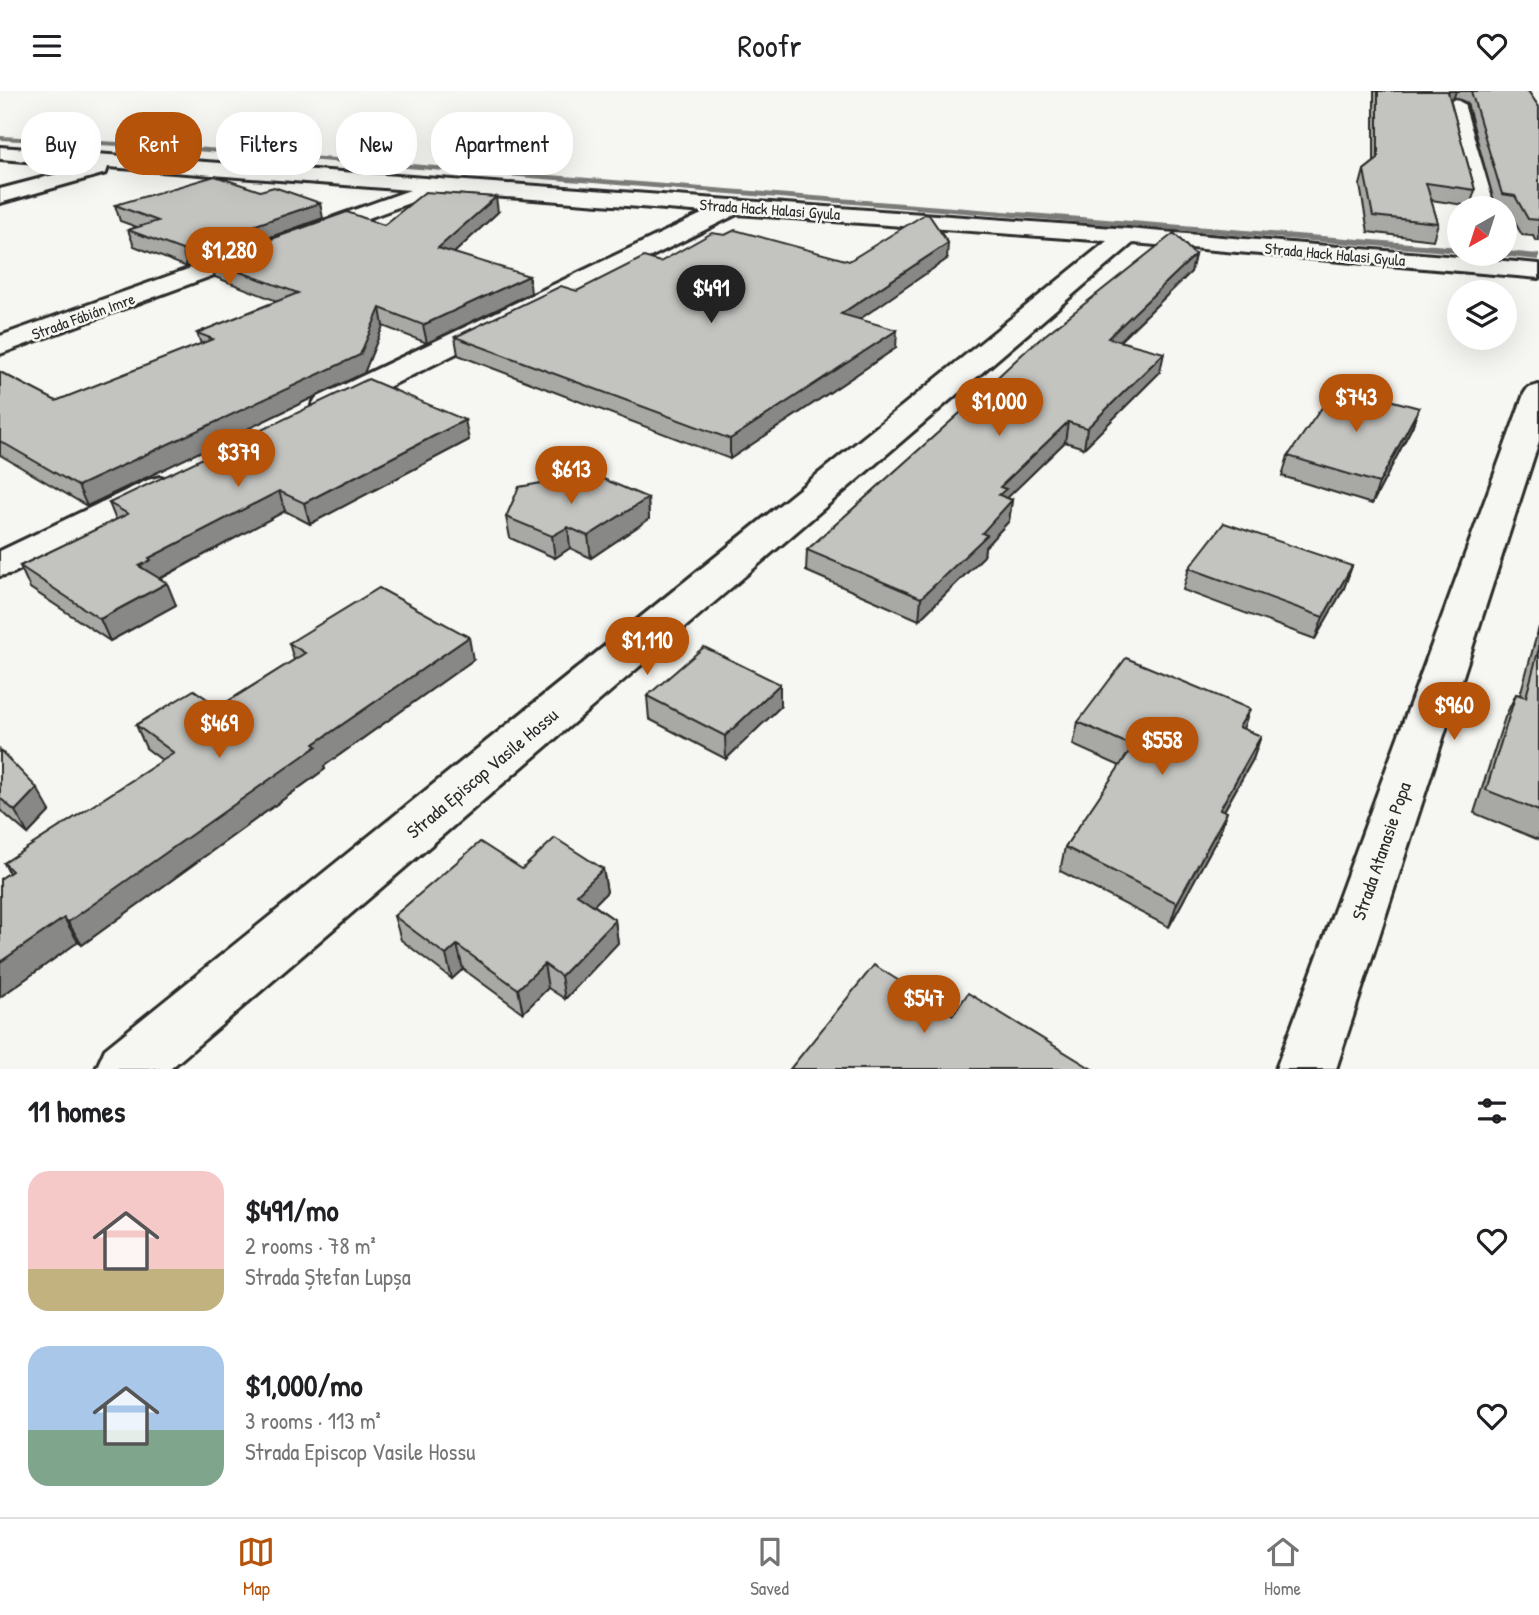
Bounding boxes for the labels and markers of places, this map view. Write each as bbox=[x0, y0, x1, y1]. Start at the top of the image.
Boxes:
pin: $1,280 bbox=[172, 227, 286, 287]
pin: $491 bbox=[670, 265, 752, 325]
pin: $743 bbox=[1315, 375, 1397, 434]
pin: $1,000 bbox=[942, 379, 1056, 438]
pin: $379 bbox=[197, 429, 279, 489]
pin: $613 bbox=[530, 447, 612, 506]
pin: $1,110 bbox=[590, 617, 704, 677]
pin: $960 bbox=[1413, 683, 1495, 742]
pin: $469 bbox=[178, 701, 260, 760]
pin: $558 bbox=[1121, 717, 1203, 777]
pin: $547 bbox=[883, 975, 965, 1035]

